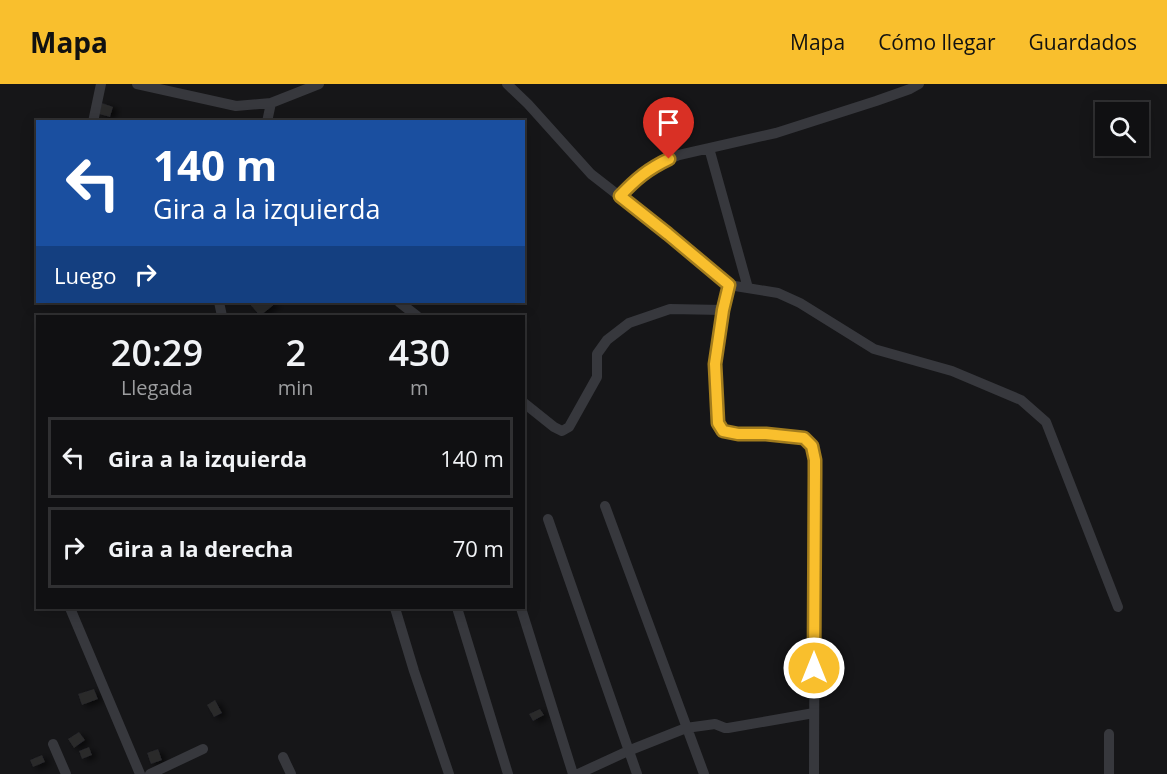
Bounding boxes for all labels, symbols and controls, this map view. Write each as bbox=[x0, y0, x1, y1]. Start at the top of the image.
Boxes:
text: Mapa bbox=[30, 23, 108, 61]
text: Mapa bbox=[790, 28, 845, 56]
text: Cómo llegar bbox=[878, 28, 996, 56]
text: Guardados bbox=[1029, 28, 1137, 56]
pin bbox=[643, 97, 694, 159]
map controls bbox=[1095, 102, 1149, 156]
button: search bbox=[1095, 102, 1149, 156]
icon: arrive bbox=[652, 106, 685, 139]
text: 140 m bbox=[153, 136, 277, 193]
icon: left bbox=[54, 144, 132, 222]
text: Gira a la izquierda bbox=[153, 190, 380, 227]
icon: right bbox=[129, 258, 162, 291]
text: Luego bbox=[54, 260, 117, 290]
text: 20:29 bbox=[111, 328, 203, 377]
text: 2 bbox=[285, 328, 306, 377]
text: 430 bbox=[388, 328, 450, 377]
text: Llegada bbox=[121, 374, 193, 401]
text: min bbox=[278, 374, 314, 401]
text: m bbox=[410, 374, 429, 401]
icon: left bbox=[57, 441, 90, 474]
text: Gira a la izquierda bbox=[108, 443, 307, 473]
text: 140 m bbox=[440, 443, 504, 473]
icon: right bbox=[57, 531, 90, 564]
text: Gira a la derecha bbox=[108, 533, 293, 563]
text: 70 m bbox=[453, 533, 504, 563]
position arrow bbox=[782, 636, 846, 700]

